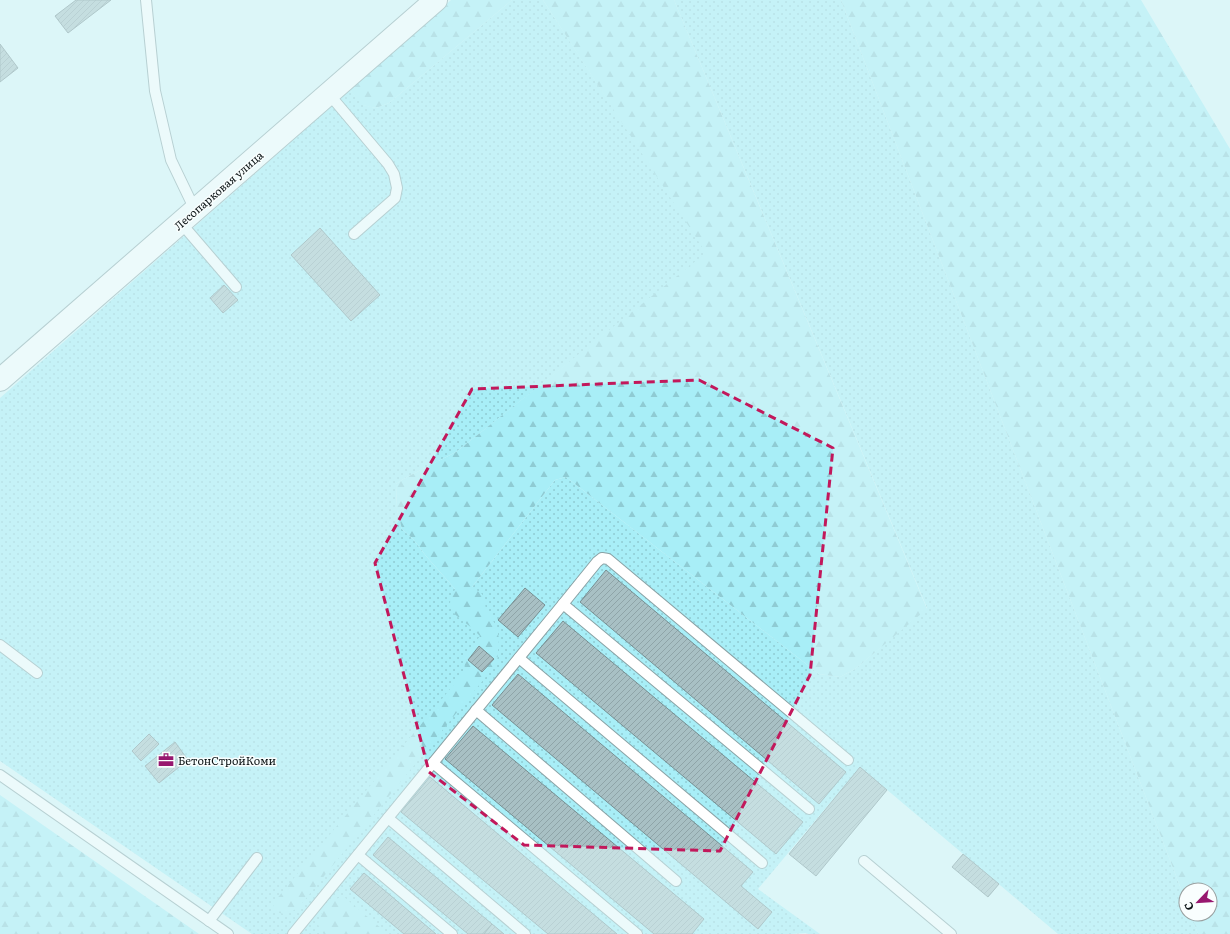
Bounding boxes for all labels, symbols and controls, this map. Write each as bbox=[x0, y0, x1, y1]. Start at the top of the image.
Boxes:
street label: Лесопарковая улица bbox=[170, 147, 266, 233]
office icon: БетонСтройКоми bbox=[157, 751, 175, 769]
place label: БетонСтройКоми bbox=[178, 752, 276, 768]
north arrow bbox=[1178, 882, 1218, 922]
text: С bbox=[1179, 900, 1197, 914]

